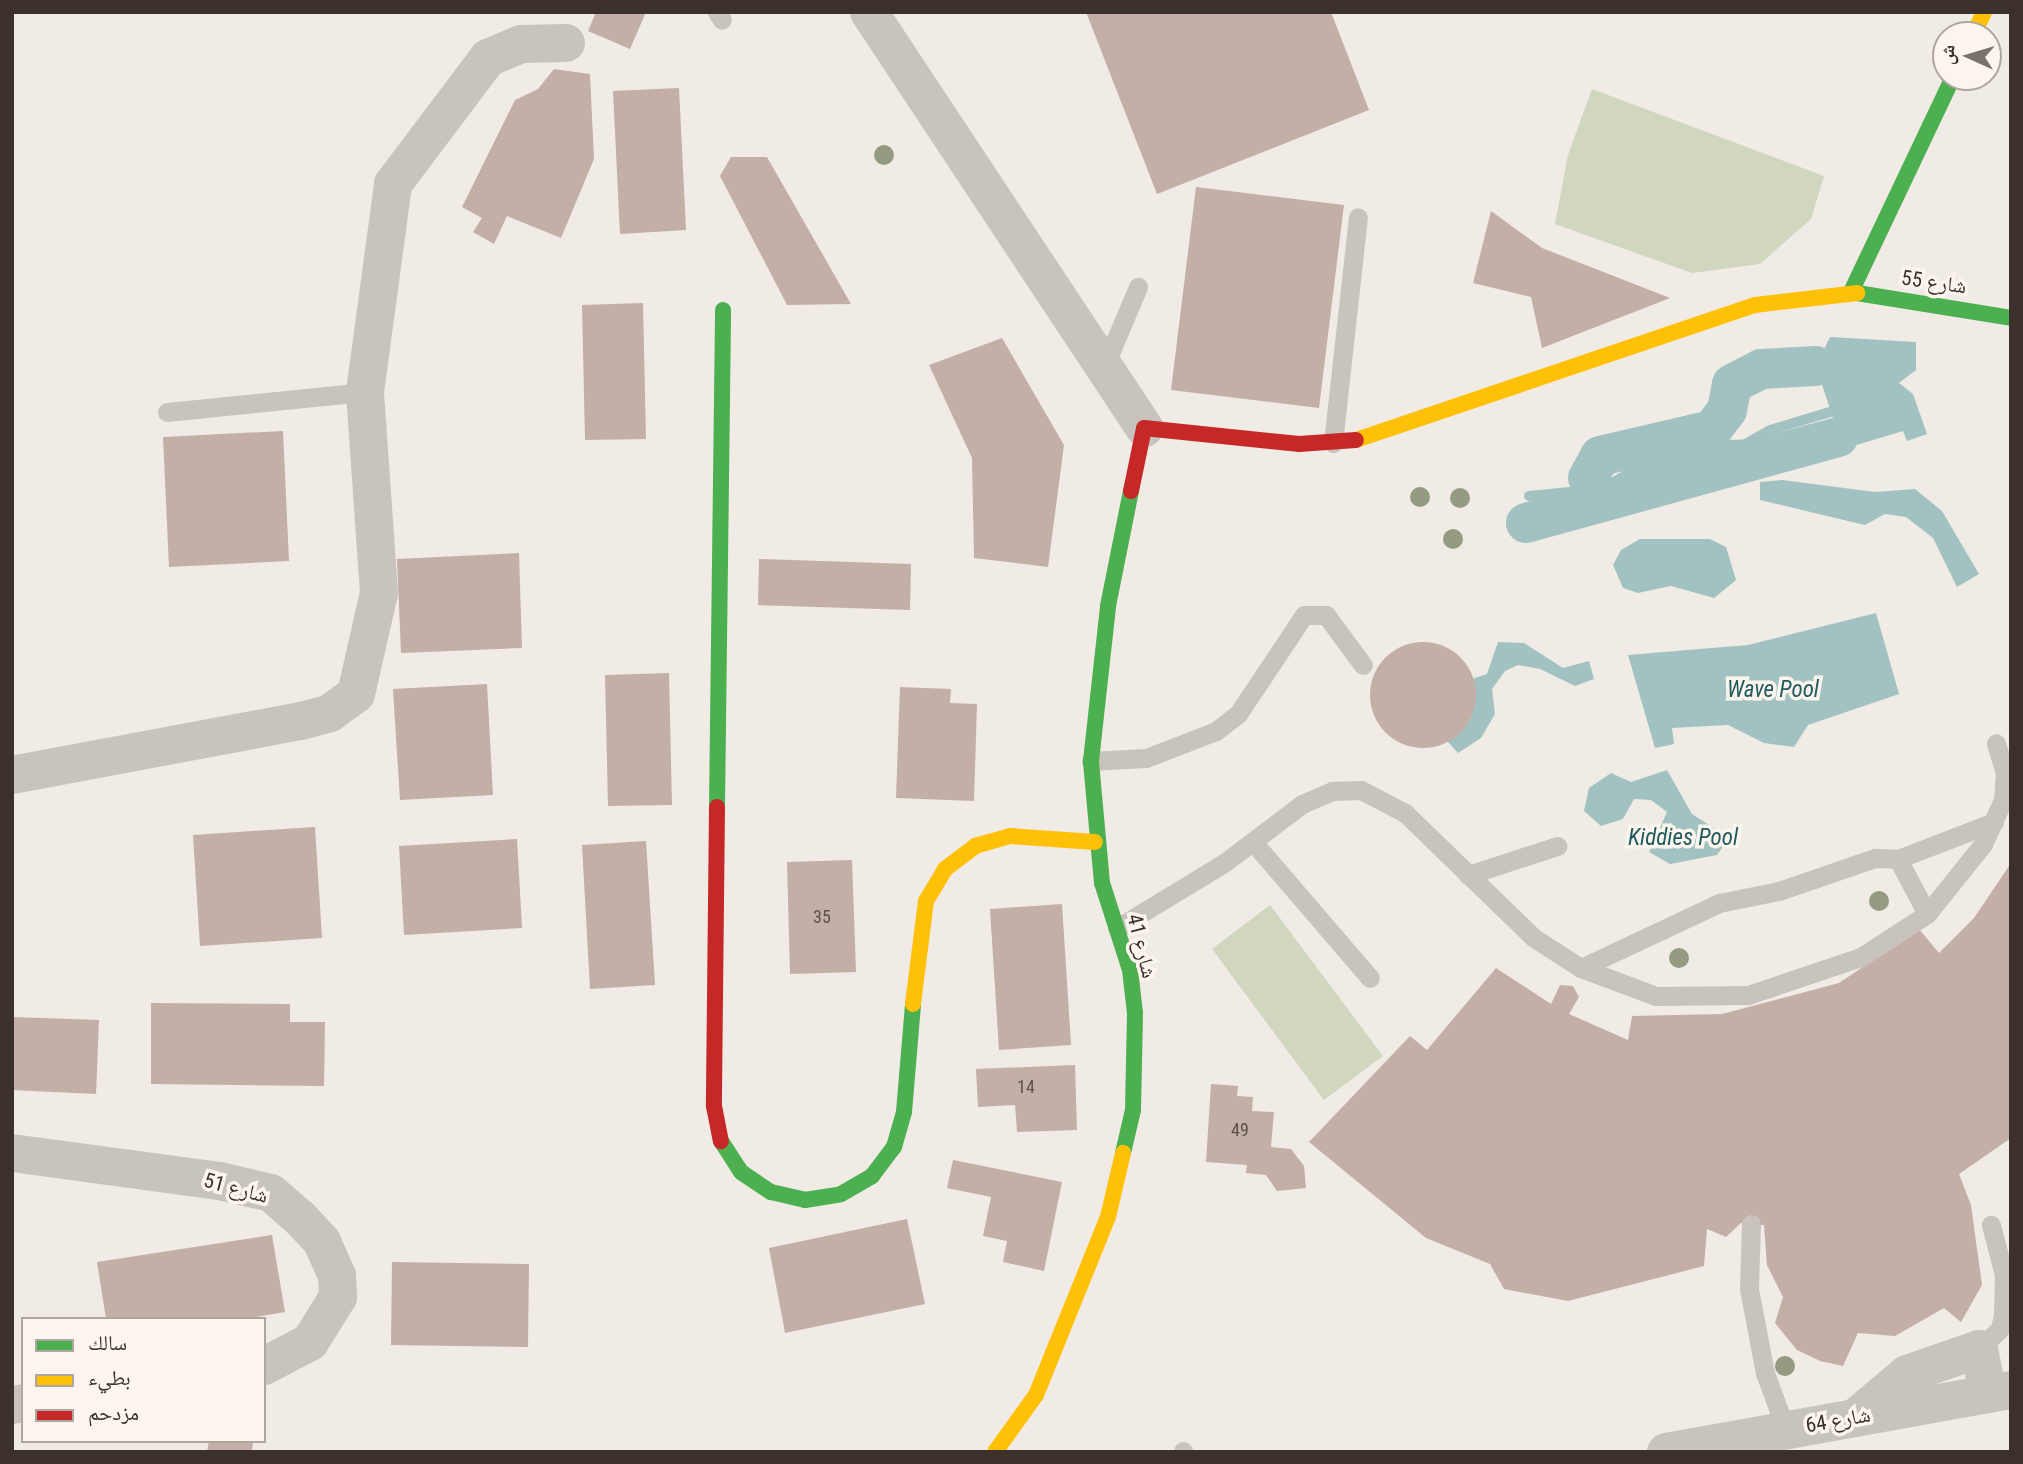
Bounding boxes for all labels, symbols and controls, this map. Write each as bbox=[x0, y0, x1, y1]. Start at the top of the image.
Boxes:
north arrow bbox=[1932, 21, 2002, 91]
text: ش bbox=[1935, 44, 1960, 66]
street label: شارع 55 bbox=[1900, 265, 1968, 299]
water label: Wave Pool bbox=[1727, 676, 1819, 704]
water label: Kiddies Pool bbox=[1628, 824, 1738, 852]
house number: 35 bbox=[813, 906, 831, 928]
street label: شارع 41 bbox=[1122, 911, 1162, 981]
house number: 14 bbox=[1017, 1076, 1035, 1098]
house number: 49 bbox=[1231, 1119, 1249, 1141]
street label: شارع 51 bbox=[201, 1167, 271, 1209]
legend bbox=[21, 1317, 266, 1443]
text: سالك bbox=[88, 1331, 127, 1355]
text: بطيء bbox=[88, 1366, 131, 1390]
text: مزدحم bbox=[88, 1401, 139, 1425]
street label: شارع 64 bbox=[1804, 1402, 1872, 1438]

